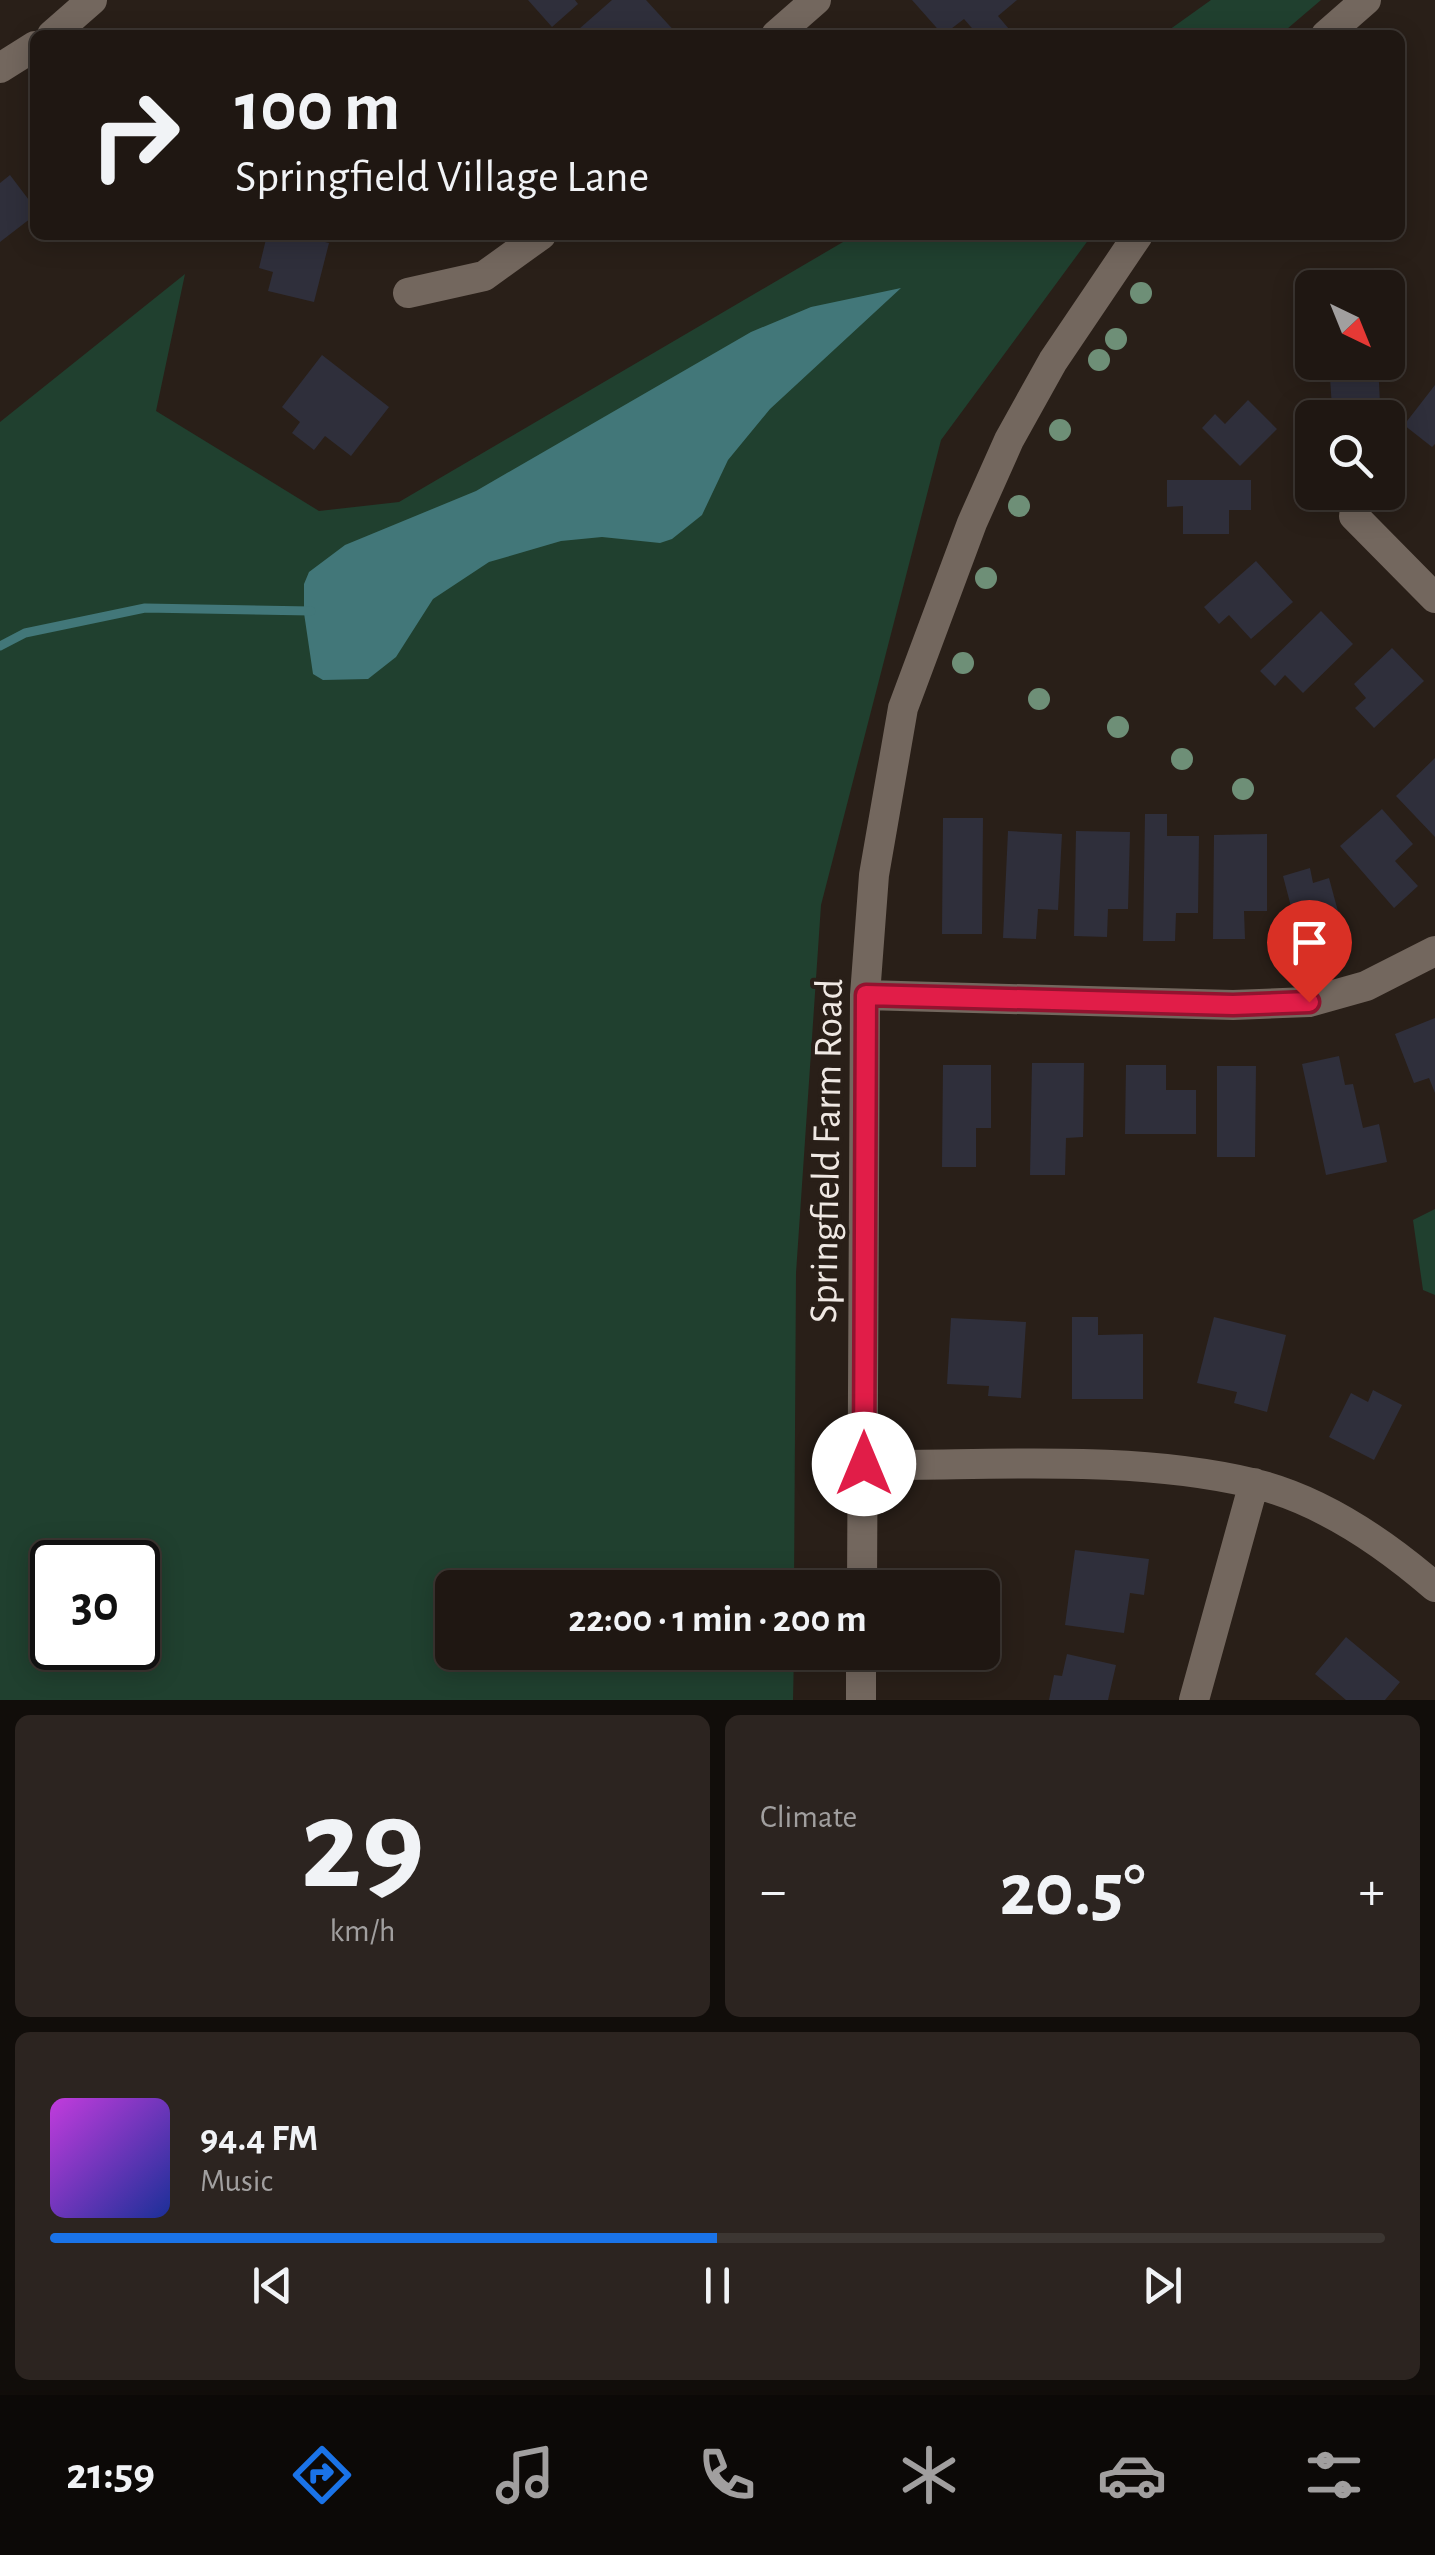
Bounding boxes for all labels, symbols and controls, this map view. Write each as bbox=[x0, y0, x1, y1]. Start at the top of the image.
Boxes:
icon: right bbox=[70, 70, 200, 200]
text: 100 m bbox=[235, 73, 400, 143]
text: Springfield Village Lane bbox=[235, 155, 649, 200]
north arrow bbox=[1295, 270, 1405, 380]
map controls bbox=[1295, 270, 1405, 510]
button: search bbox=[1295, 400, 1405, 510]
pin bbox=[1267, 900, 1352, 1003]
icon: arrive bbox=[1282, 915, 1337, 970]
street label: Springfield Farm Road bbox=[804, 978, 850, 1324]
position arrow bbox=[812, 1412, 916, 1516]
speed limit sign: 30 bbox=[30, 1540, 160, 1670]
text: 22:00 · 1 min · 200 m bbox=[568, 1601, 867, 1639]
text: 29 bbox=[300, 1782, 425, 1912]
text: Climate bbox=[760, 1801, 857, 1833]
text: 20.5° bbox=[1000, 1854, 1145, 1929]
text: − bbox=[760, 1864, 786, 1919]
text: + bbox=[1359, 1864, 1385, 1919]
text: km/h bbox=[329, 1915, 396, 1947]
text: 94.4 FM bbox=[200, 2120, 318, 2158]
text: Music bbox=[200, 2165, 273, 2197]
icon: previous bbox=[245, 2258, 300, 2313]
icon: pause bbox=[690, 2258, 745, 2313]
icon: next bbox=[1135, 2258, 1190, 2313]
icon: directions bbox=[287, 2440, 357, 2510]
icon: music bbox=[490, 2440, 560, 2510]
icon: phone bbox=[692, 2440, 762, 2510]
icon: climate bbox=[894, 2440, 964, 2510]
icon: car bbox=[1097, 2440, 1167, 2510]
icon: filters bbox=[1299, 2440, 1369, 2510]
text: 21:59 bbox=[66, 2452, 155, 2497]

